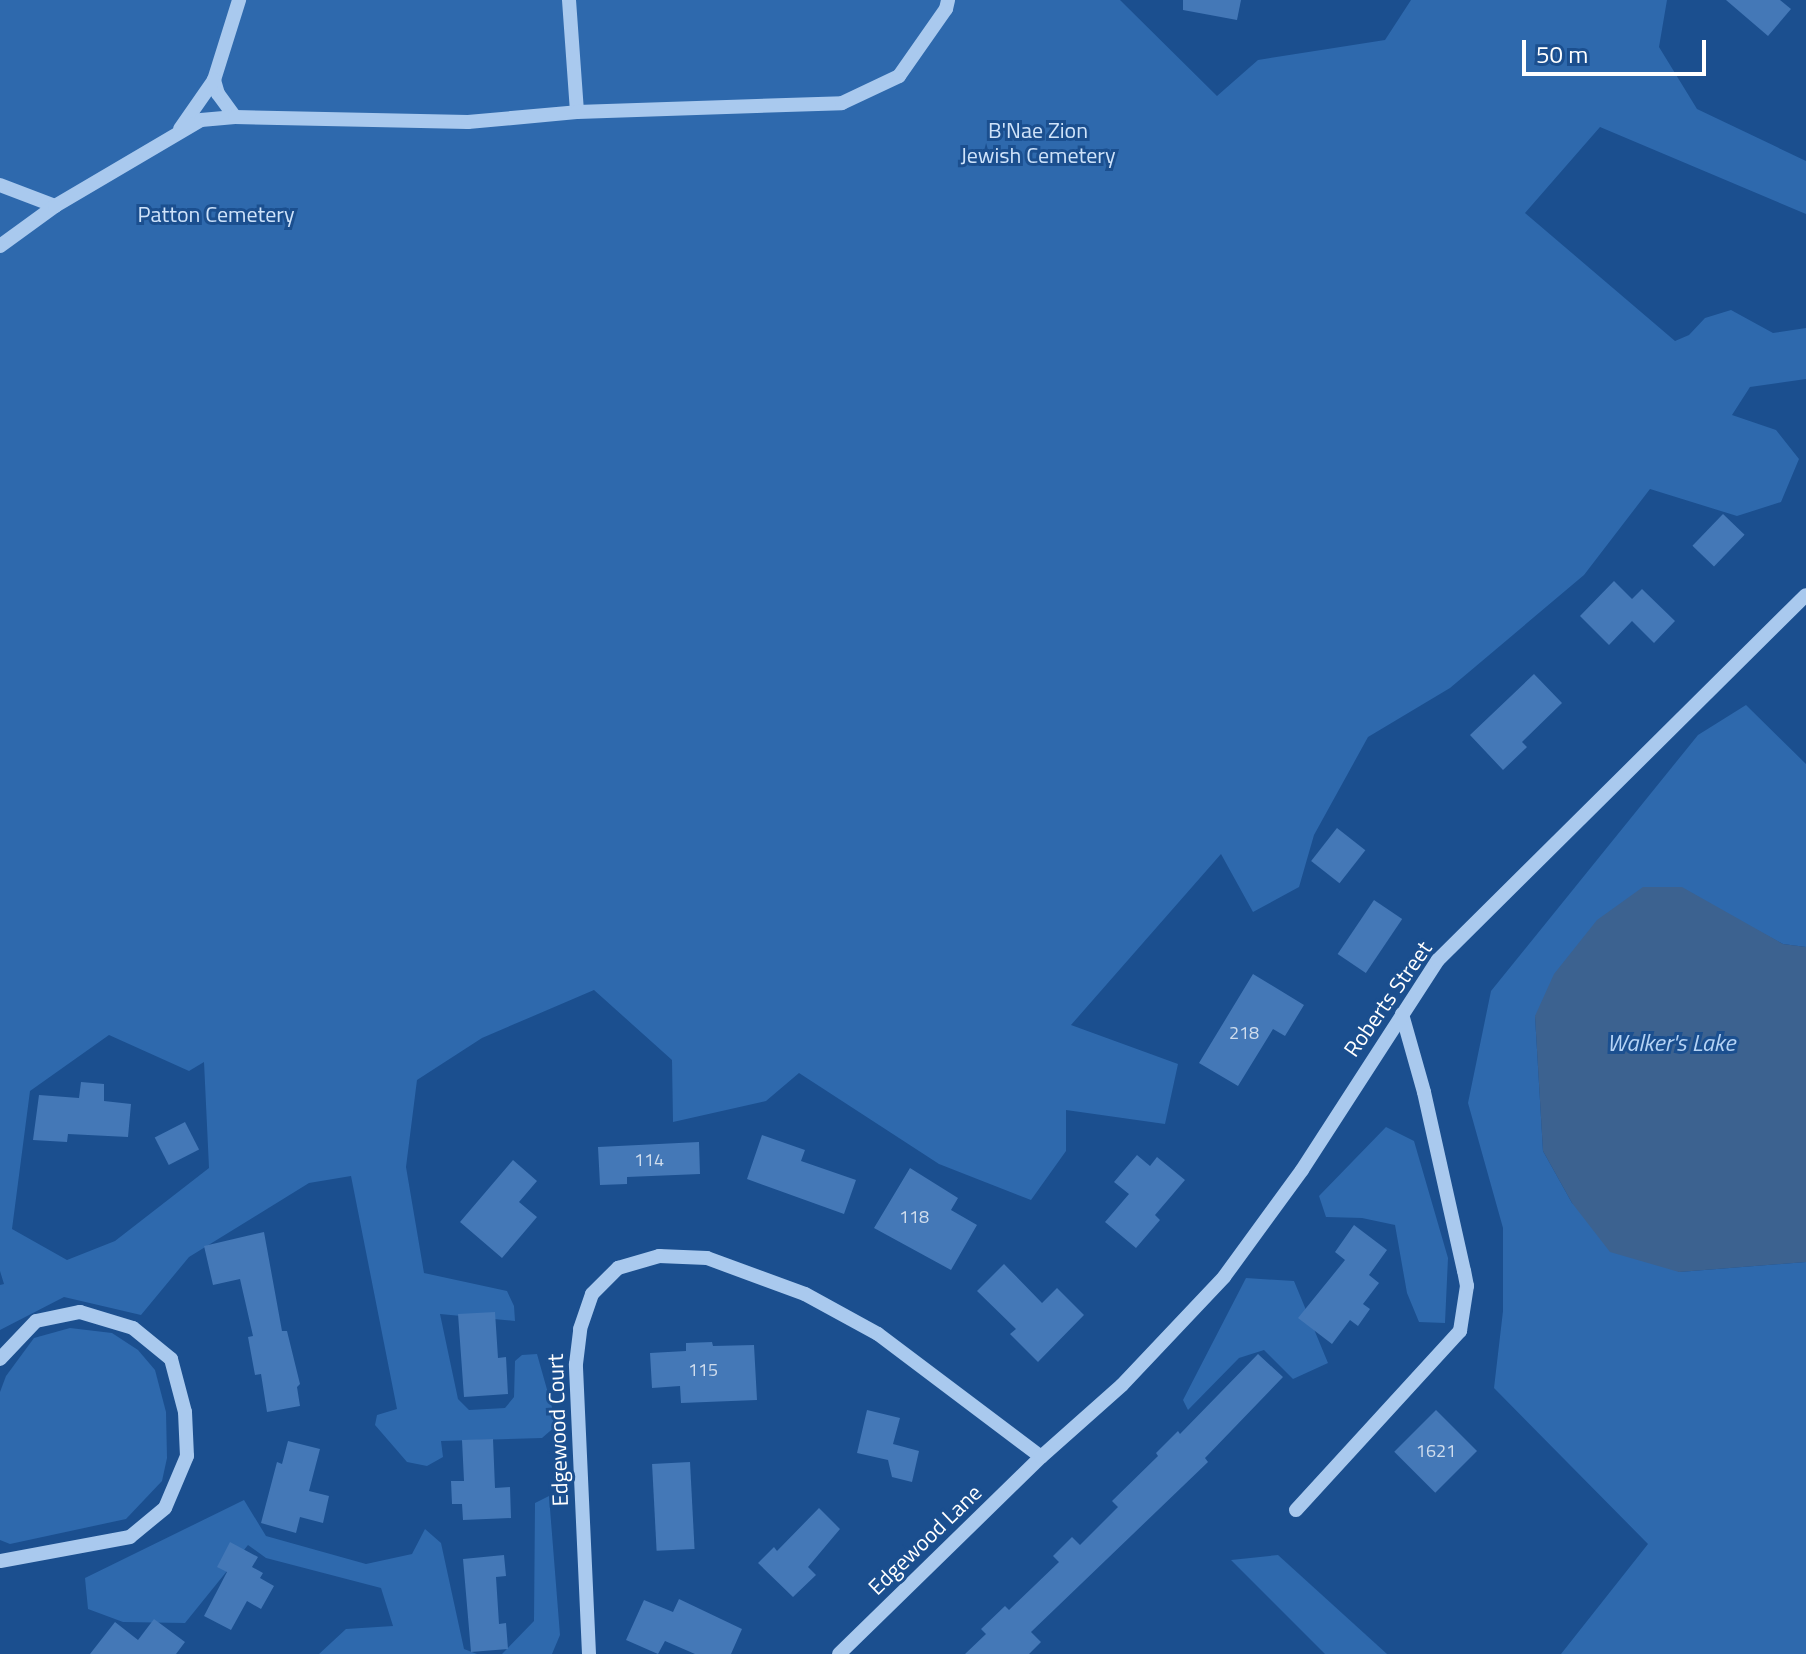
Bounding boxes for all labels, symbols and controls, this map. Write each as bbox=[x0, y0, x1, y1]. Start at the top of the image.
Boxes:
scale bar bbox=[1526, 24, 1710, 74]
text: 50 m bbox=[1536, 36, 1588, 72]
park label: B'Nae Zion Jewish Cemetery bbox=[960, 117, 1116, 168]
park label: Patton Cemetery bbox=[137, 202, 295, 228]
street label: Roberts Street bbox=[1339, 936, 1437, 1062]
house number: 218 bbox=[1229, 1022, 1259, 1044]
water label: Walker's Lake bbox=[1607, 1029, 1735, 1057]
house number: 114 bbox=[634, 1149, 664, 1171]
house number: 118 bbox=[899, 1206, 929, 1228]
street label: Edgewood Court bbox=[542, 1353, 574, 1507]
house number: 115 bbox=[688, 1359, 718, 1381]
house number: 1621 bbox=[1416, 1440, 1456, 1462]
street label: Edgewood Lane bbox=[863, 1480, 987, 1600]

